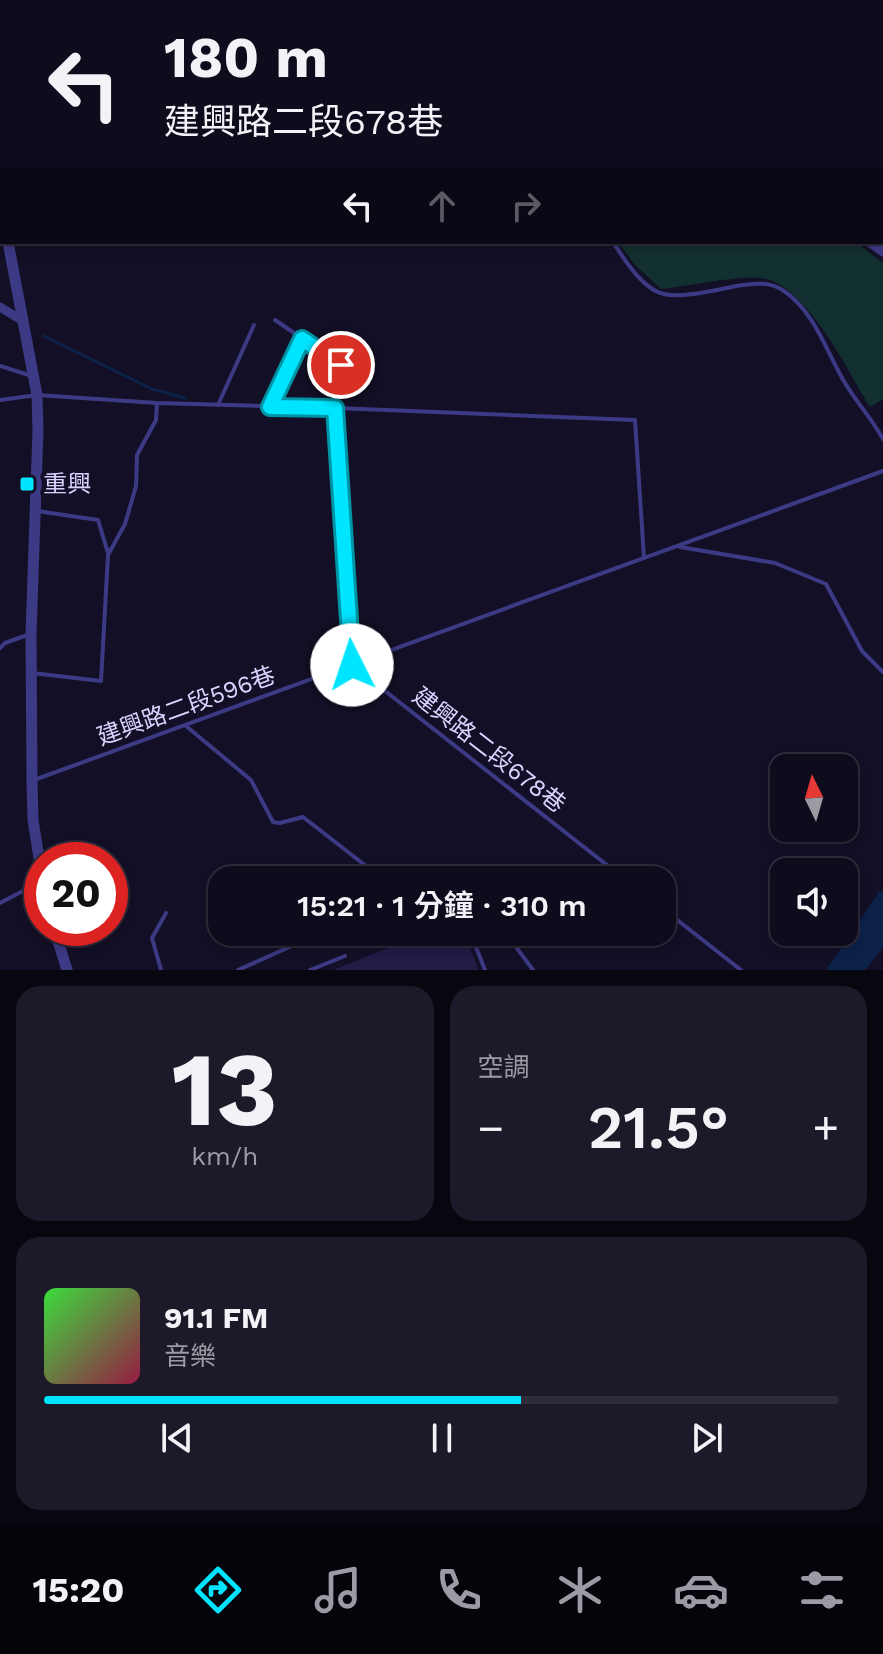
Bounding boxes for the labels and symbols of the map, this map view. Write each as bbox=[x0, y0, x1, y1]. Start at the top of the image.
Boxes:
pin bbox=[307, 331, 375, 399]
place label: 重興 bbox=[43, 470, 91, 498]
marker: 重興 bbox=[18, 475, 36, 493]
position arrow bbox=[310, 623, 394, 707]
street label: 建興路二段596巷 bbox=[93, 661, 279, 751]
street label: 建興路二段678巷 bbox=[407, 682, 571, 818]
north arrow bbox=[770, 754, 858, 842]
speed limit sign: 20 bbox=[24, 842, 128, 946]

